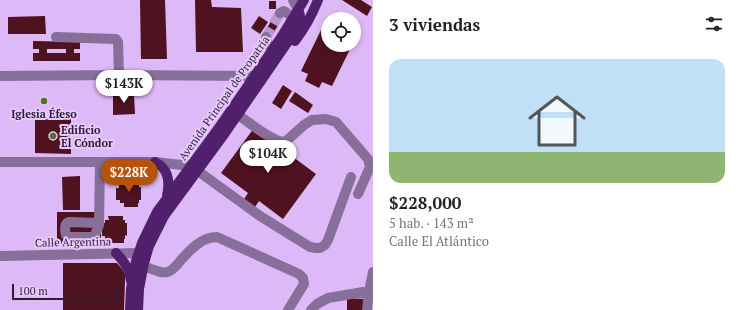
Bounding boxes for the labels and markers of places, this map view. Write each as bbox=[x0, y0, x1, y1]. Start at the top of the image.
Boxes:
pin: $143K bbox=[96, 70, 152, 104]
marker: Iglesia Éfeso bbox=[39, 96, 49, 106]
place label: Iglesia Éfeso bbox=[11, 107, 77, 121]
place label: Edificio El Cóndor bbox=[61, 123, 113, 150]
marker: Edificio El Cóndor bbox=[48, 131, 58, 141]
pin: $104K bbox=[240, 140, 296, 174]
pin: $228K bbox=[101, 159, 157, 193]

